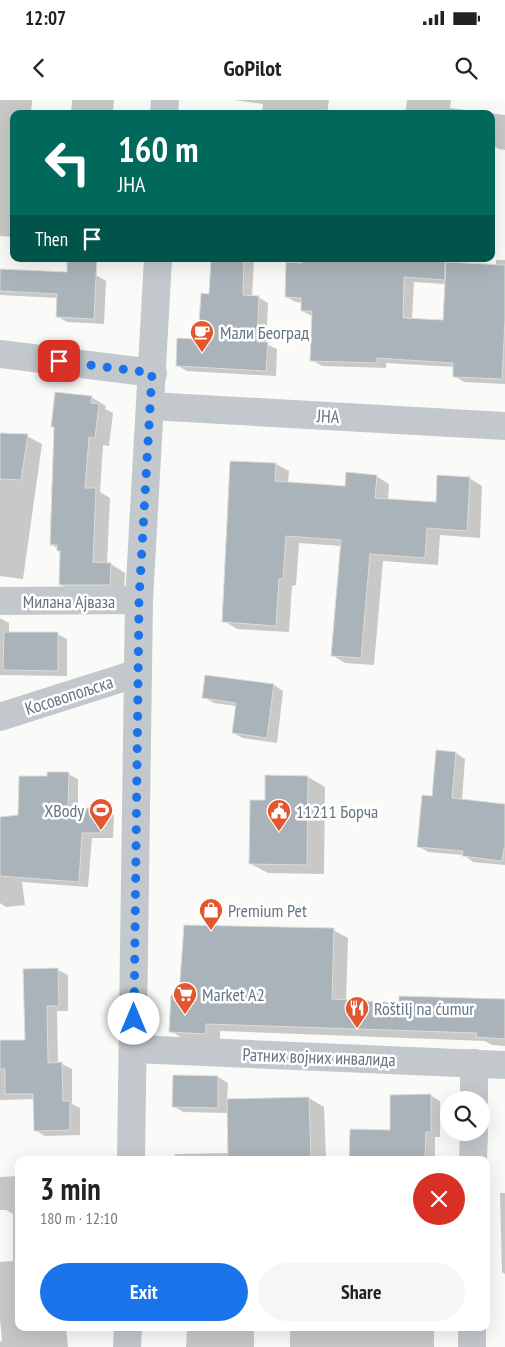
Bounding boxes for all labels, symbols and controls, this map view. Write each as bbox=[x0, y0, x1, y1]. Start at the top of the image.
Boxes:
text: 12:07 bbox=[25, 6, 66, 30]
icon: back bbox=[25, 54, 53, 82]
text: GoPilot bbox=[224, 54, 281, 82]
icon: search bbox=[452, 54, 480, 82]
text: 160 m bbox=[118, 126, 199, 172]
icon: left bbox=[35, 130, 100, 195]
text: ЈНА bbox=[118, 170, 146, 198]
icon: arrive bbox=[78, 225, 106, 253]
text: Then bbox=[35, 227, 68, 251]
cafe icon: Мали Београд bbox=[189, 319, 215, 353]
place label: Мали Београд bbox=[220, 321, 309, 344]
pin bbox=[38, 340, 80, 382]
icon: arrive bbox=[45, 347, 73, 375]
street label: ЈНА bbox=[315, 404, 340, 428]
street label: Милана Ајваза bbox=[23, 590, 115, 613]
street label: Косовопољска bbox=[22, 670, 116, 720]
sports icon: XBody bbox=[88, 797, 114, 831]
public building icon: 11211 Борча bbox=[266, 798, 292, 832]
place label: XBody bbox=[44, 799, 84, 822]
place label: 11211 Борча bbox=[296, 800, 378, 823]
shop icon: Premium Pet bbox=[198, 897, 224, 931]
place label: Premium Pet bbox=[228, 899, 307, 922]
supermarket icon: Market A2 bbox=[172, 981, 198, 1015]
place label: Market A2 bbox=[202, 983, 265, 1006]
position arrow bbox=[107, 992, 159, 1044]
restaurant icon: Roštilj na ćumur bbox=[344, 995, 370, 1029]
place label: Roštilj na ćumur bbox=[374, 997, 474, 1020]
street label: Ратних војних инвалида bbox=[242, 1043, 396, 1071]
map controls bbox=[440, 1091, 490, 1141]
button: search bbox=[440, 1091, 490, 1141]
text: 3 min bbox=[40, 1169, 101, 1208]
button: close bbox=[413, 1173, 465, 1225]
text: 180 m · 12:10 bbox=[40, 1208, 118, 1228]
button: Exit bbox=[40, 1263, 248, 1321]
button: Share bbox=[258, 1263, 465, 1321]

